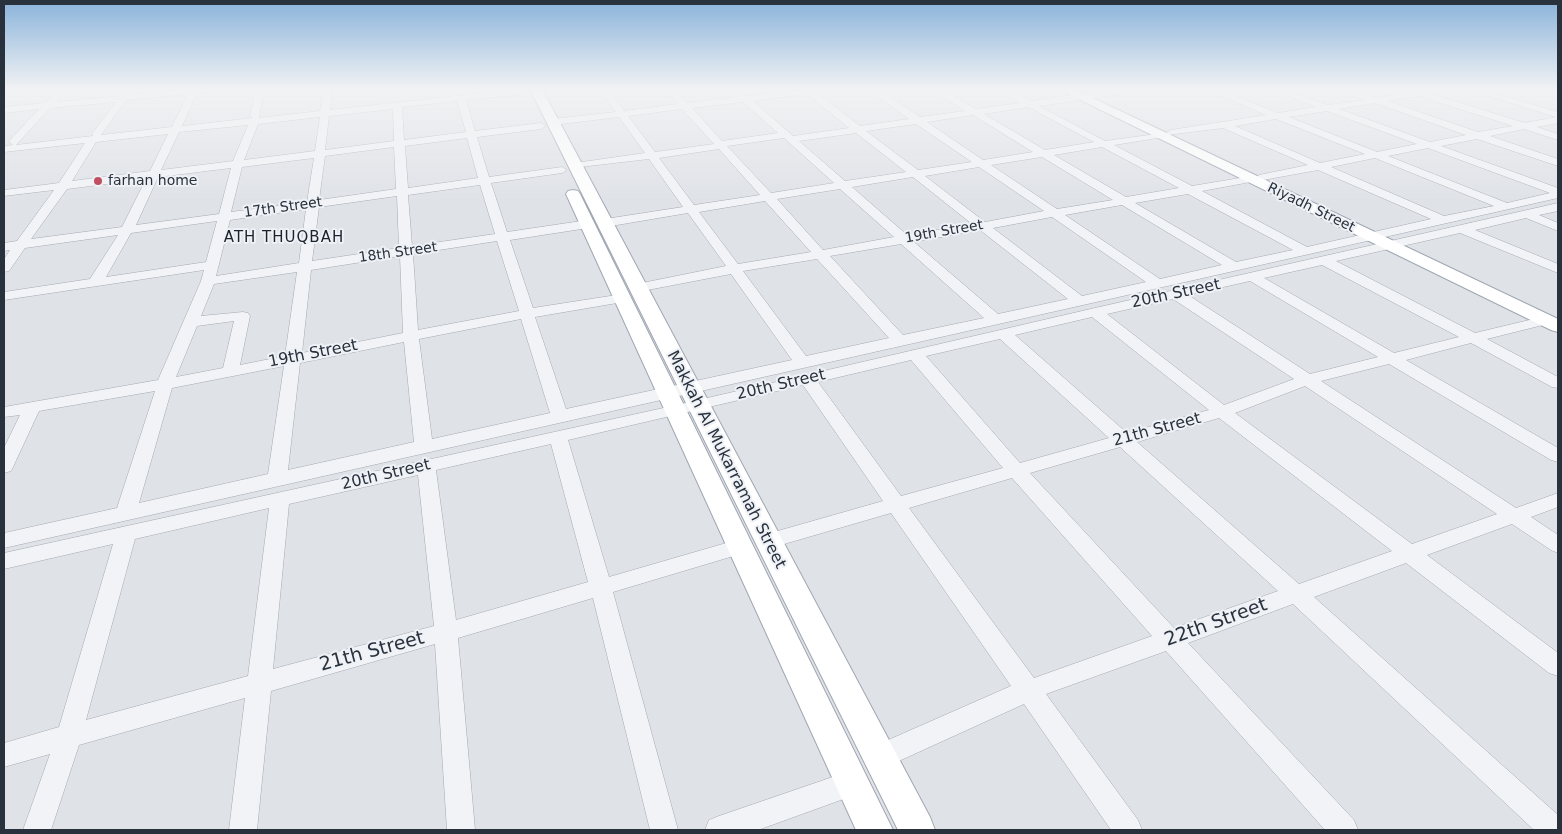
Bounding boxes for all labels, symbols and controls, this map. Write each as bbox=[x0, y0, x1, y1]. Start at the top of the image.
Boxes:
place label: farhan home bbox=[108, 173, 197, 189]
marker: farhan home bbox=[92, 175, 104, 187]
street label: Riyadh Street bbox=[1265, 180, 1357, 236]
street label: 17th Street bbox=[243, 194, 323, 222]
street label: 19th Street bbox=[904, 217, 984, 247]
district label: ATH THUQBAH bbox=[222, 229, 346, 247]
street label: 18th Street bbox=[358, 239, 438, 267]
street label: 20th Street bbox=[1130, 275, 1222, 313]
street label: 19th Street bbox=[267, 336, 359, 372]
street label: Makkah Al Mukarramah Street bbox=[663, 348, 789, 572]
street label: 20th Street bbox=[735, 365, 827, 405]
street label: 21th Street bbox=[1111, 409, 1203, 451]
street label: 20th Street bbox=[340, 455, 432, 495]
street label: 22th Street bbox=[1162, 594, 1270, 652]
street label: 21th Street bbox=[317, 627, 427, 677]

